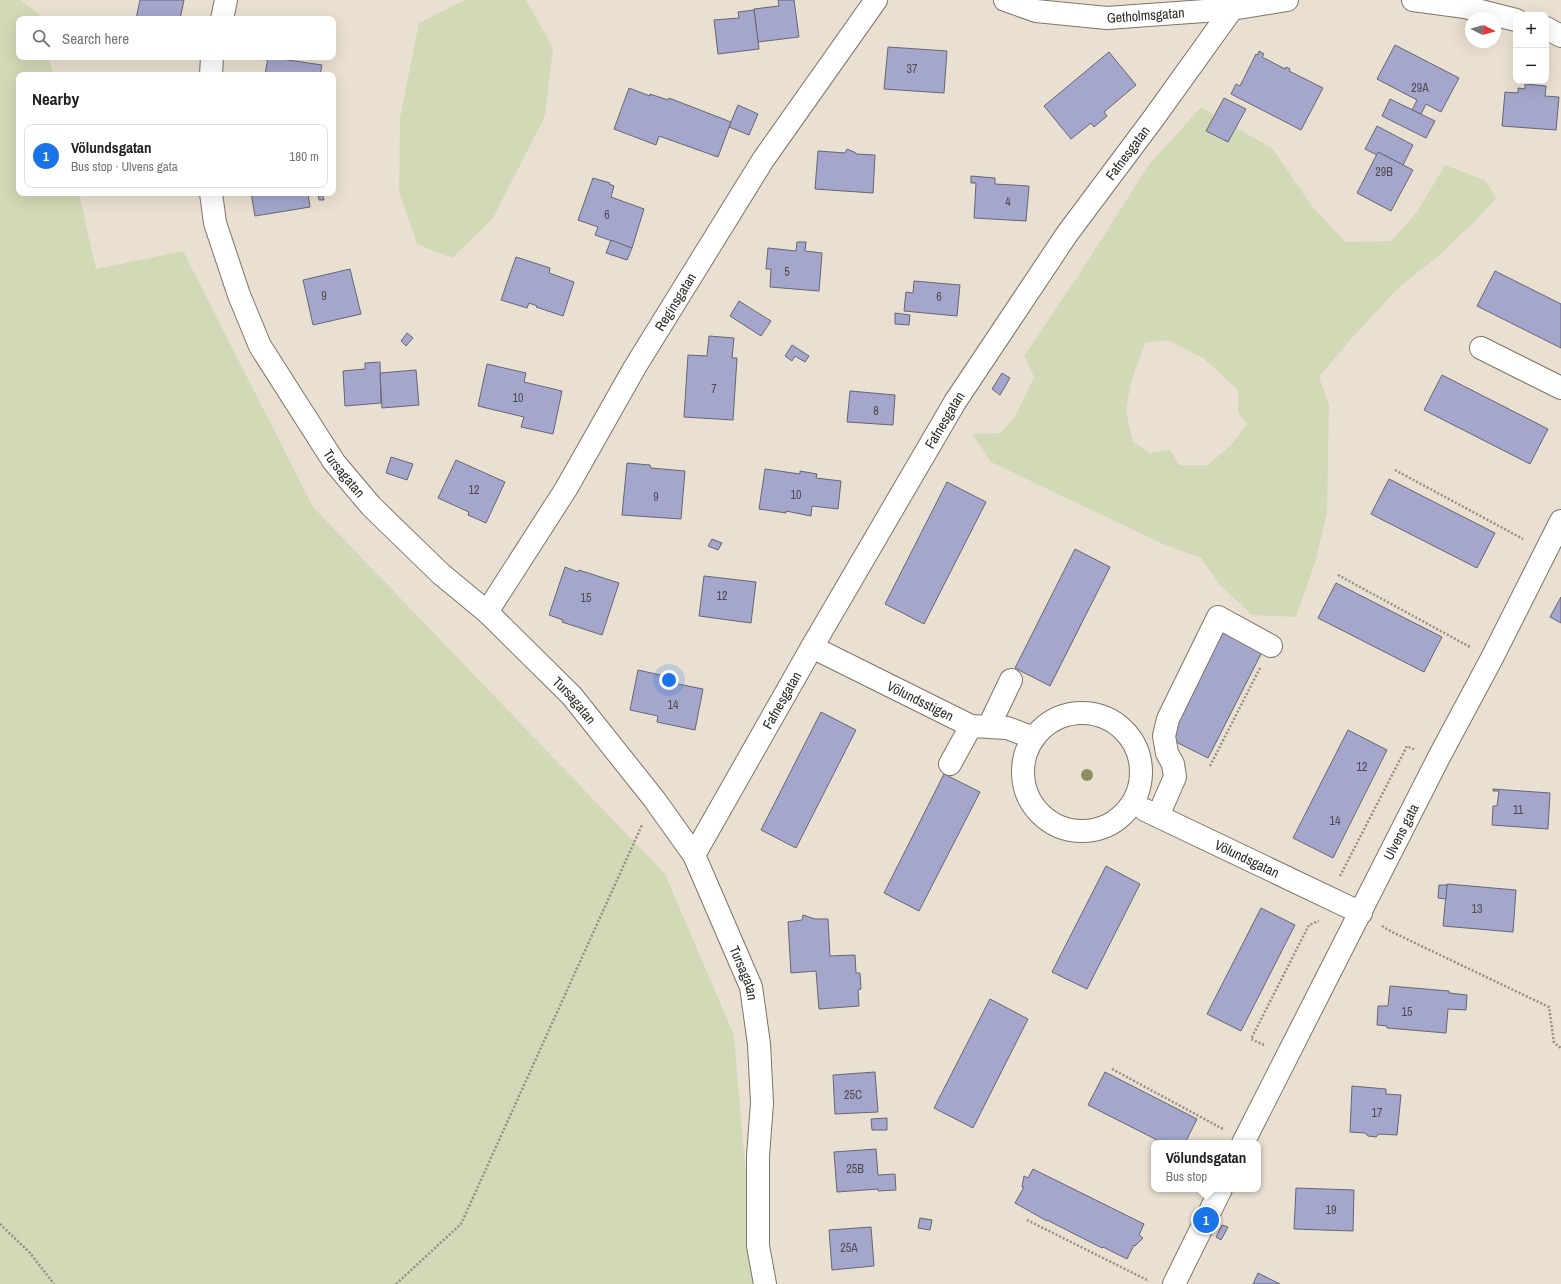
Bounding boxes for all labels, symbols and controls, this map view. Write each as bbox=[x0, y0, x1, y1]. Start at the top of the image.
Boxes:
street label: Getholmsgatan bbox=[1106, 3, 1185, 27]
north arrow bbox=[1465, 12, 1501, 48]
map controls bbox=[1513, 12, 1549, 84]
button: + bbox=[1513, 12, 1549, 48]
search box bbox=[16, 16, 336, 60]
icon: search bbox=[30, 27, 52, 49]
text: Search here bbox=[62, 28, 129, 49]
button: − bbox=[1513, 48, 1549, 84]
house number: 37 bbox=[907, 61, 918, 77]
house number: 29A bbox=[1411, 80, 1429, 96]
text: Nearby bbox=[32, 87, 79, 110]
street label: Fafnesgatan bbox=[1101, 122, 1154, 184]
text: Völundsgatan bbox=[71, 137, 151, 158]
text: 1 bbox=[43, 148, 49, 165]
text: 180 m bbox=[289, 148, 319, 165]
text: Bus stop · Ulvens gata bbox=[71, 158, 178, 175]
house number: 29B bbox=[1375, 164, 1393, 180]
house number: 4 bbox=[1005, 194, 1011, 210]
house number: 6 bbox=[604, 207, 610, 223]
house number: 5 bbox=[784, 264, 790, 280]
street label: Reginsgatan bbox=[651, 269, 700, 334]
house number: 9 bbox=[321, 288, 327, 304]
house number: 6 bbox=[936, 289, 942, 305]
house number: 7 bbox=[711, 381, 717, 397]
street label: Fafnesgatan bbox=[921, 388, 969, 452]
house number: 10 bbox=[513, 390, 523, 406]
house number: 8 bbox=[873, 403, 879, 419]
street label: Tursagatan bbox=[319, 446, 369, 501]
house number: 12 bbox=[469, 482, 479, 498]
house number: 10 bbox=[791, 487, 801, 503]
house number: 9 bbox=[653, 489, 659, 505]
house number: 12 bbox=[717, 588, 727, 604]
house number: 15 bbox=[581, 590, 592, 606]
street label: Fafnesgatan bbox=[758, 668, 805, 732]
your location bbox=[659, 670, 679, 690]
street label: Tursagatan bbox=[549, 673, 600, 728]
street label: Völundsstigen bbox=[884, 677, 957, 725]
house number: 14 bbox=[668, 697, 679, 713]
house number: 12 bbox=[1357, 759, 1367, 775]
street label: Ulvens gata bbox=[1379, 800, 1423, 863]
house number: 11 bbox=[1513, 802, 1524, 818]
house number: 14 bbox=[1330, 813, 1341, 829]
street label: Völundsgatan bbox=[1212, 836, 1282, 882]
house number: 13 bbox=[1472, 901, 1482, 917]
street label: Tursagatan bbox=[725, 943, 762, 1001]
house number: 15 bbox=[1402, 1004, 1413, 1020]
house number: 25C bbox=[844, 1087, 862, 1103]
house number: 17 bbox=[1372, 1105, 1383, 1121]
popup bbox=[1151, 1140, 1261, 1192]
text: Völundsgatan bbox=[1166, 1147, 1246, 1168]
house number: 25B bbox=[846, 1161, 864, 1177]
text: Bus stop bbox=[1166, 1168, 1207, 1185]
house number: 19 bbox=[1326, 1202, 1336, 1218]
pin: 1 bbox=[1193, 1205, 1219, 1235]
house number: 25A bbox=[840, 1240, 858, 1256]

